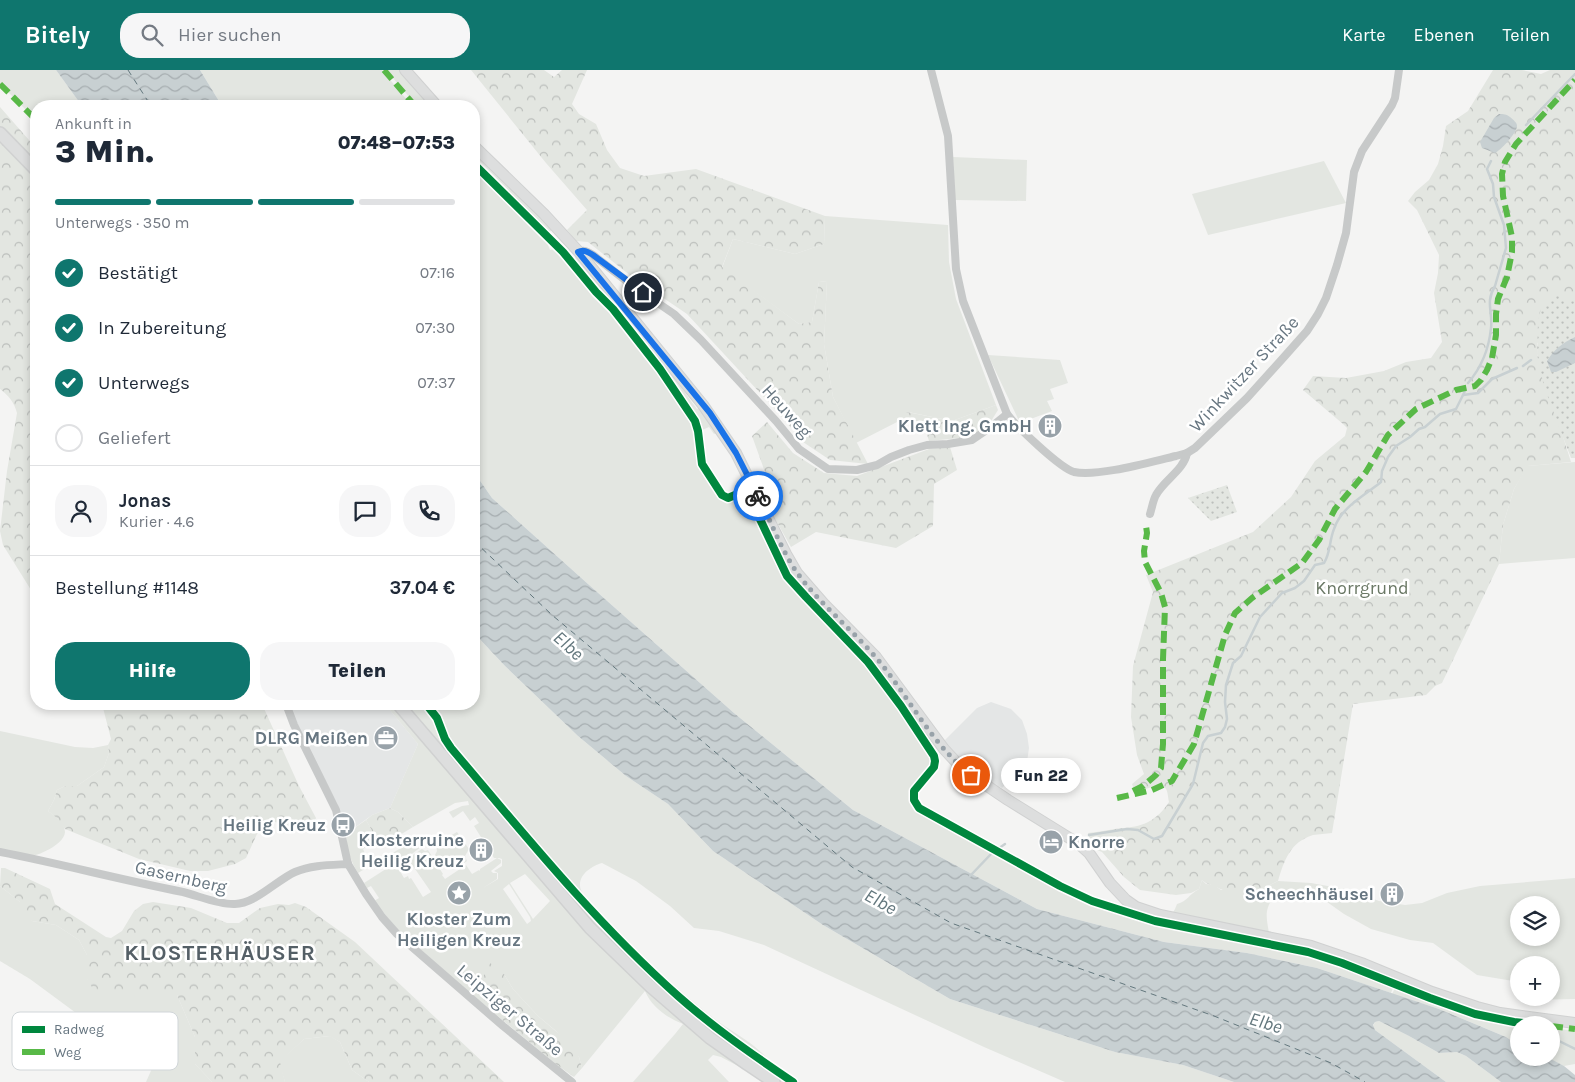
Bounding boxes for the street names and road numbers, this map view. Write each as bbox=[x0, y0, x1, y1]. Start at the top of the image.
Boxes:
street label: Winkwitzer Straße bbox=[1185, 311, 1303, 437]
street label: Heuweg bbox=[757, 380, 817, 442]
street label: Gasernberg bbox=[133, 856, 229, 898]
street label: Leipziger Straße bbox=[452, 959, 568, 1061]

